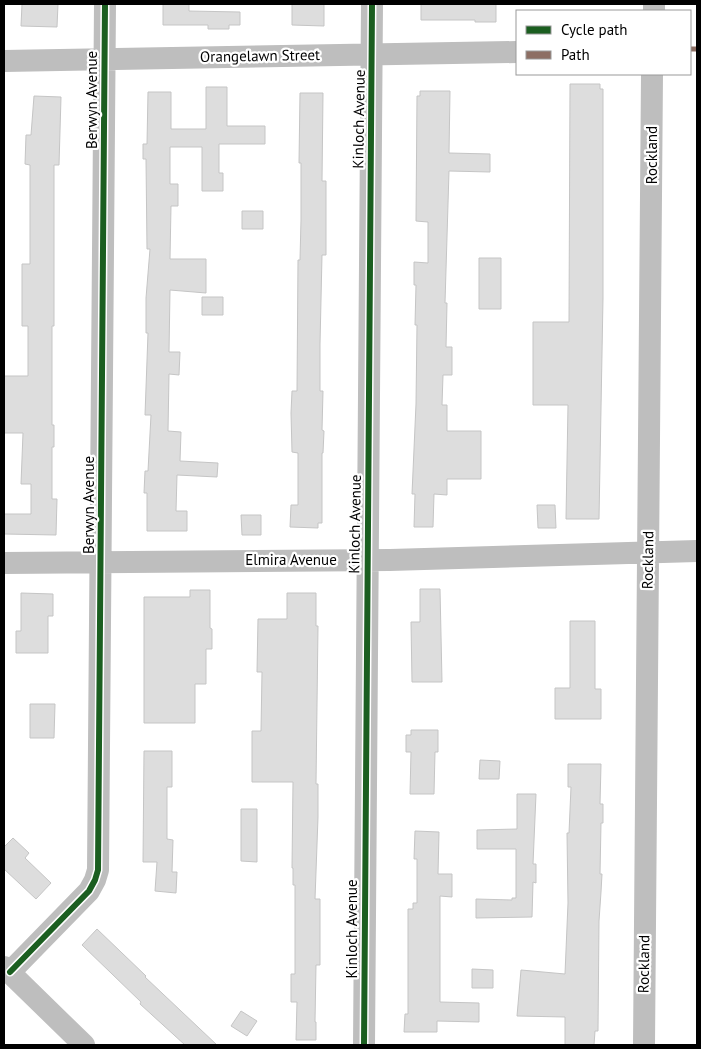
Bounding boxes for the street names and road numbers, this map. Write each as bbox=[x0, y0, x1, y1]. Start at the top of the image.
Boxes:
street label: Orangelawn Street bbox=[200, 45, 320, 66]
street label: Berwyn Avenue bbox=[82, 51, 101, 149]
street label: Kinloch Avenue bbox=[348, 69, 369, 169]
street label: Rockland bbox=[642, 126, 661, 184]
street label: Berwyn Avenue bbox=[79, 456, 98, 554]
street label: Kinloch Avenue bbox=[344, 474, 365, 574]
street label: Rockland bbox=[637, 531, 658, 589]
street label: Elmira Avenue bbox=[245, 550, 337, 569]
street label: Kinloch Avenue bbox=[342, 879, 361, 979]
street label: Rockland bbox=[633, 935, 654, 993]

